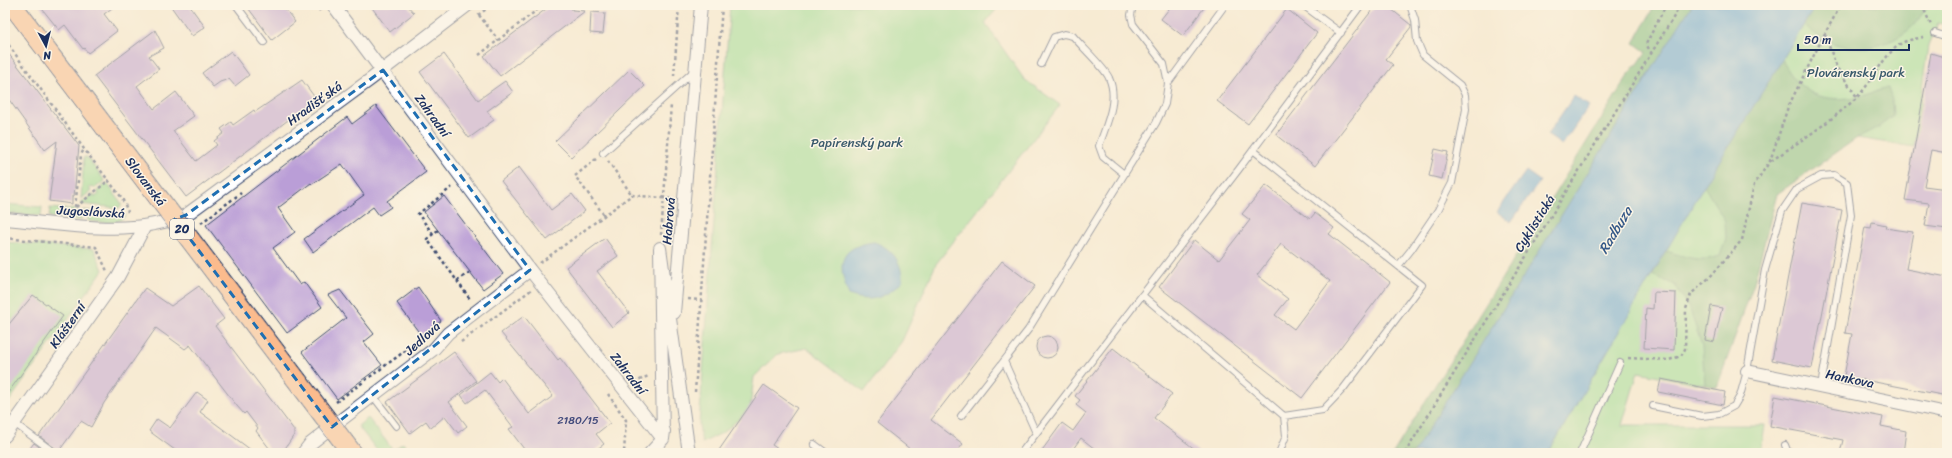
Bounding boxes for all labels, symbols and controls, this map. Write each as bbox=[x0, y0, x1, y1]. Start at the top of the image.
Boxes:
north arrow bbox=[26, 26, 66, 66]
scale bar bbox=[1798, 26, 1909, 52]
text: 50 m bbox=[1804, 29, 1831, 51]
text: N bbox=[42, 45, 53, 65]
park label: Plovárenský park bbox=[1807, 61, 1905, 84]
street label: Hradišťská bbox=[282, 75, 347, 132]
street label: Zahradní bbox=[409, 88, 457, 143]
park label: Papírenský park bbox=[811, 131, 903, 154]
street label: Slovanská bbox=[119, 151, 172, 212]
street label: Cyklistická bbox=[1508, 190, 1561, 257]
street label: Habrová bbox=[655, 196, 682, 246]
street label: Jugoslávská bbox=[55, 198, 126, 225]
water label: Radbuza bbox=[1591, 200, 1640, 259]
road number: 20 bbox=[170, 219, 194, 239]
street label: Klášterní bbox=[43, 296, 93, 353]
street label: Jedlová bbox=[398, 315, 446, 362]
street label: Zahradní bbox=[604, 347, 654, 401]
street label: Hankova bbox=[1824, 362, 1877, 395]
house number: 2180/15 bbox=[557, 411, 599, 430]

